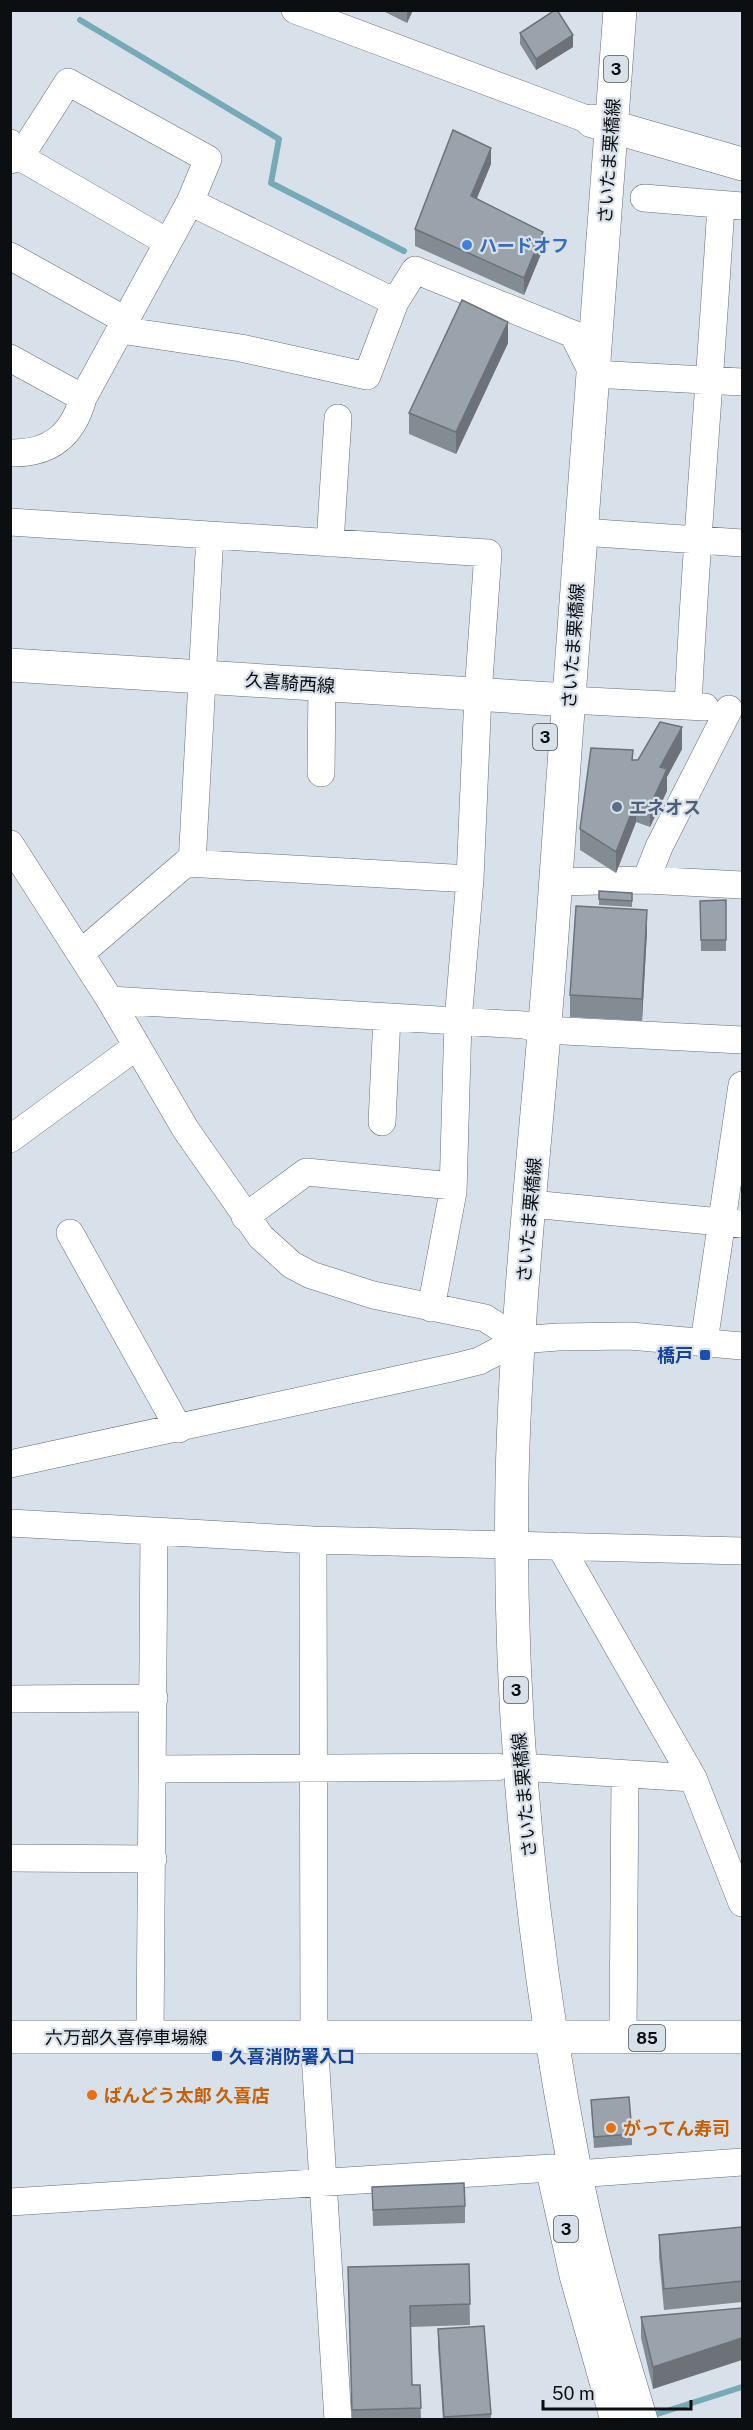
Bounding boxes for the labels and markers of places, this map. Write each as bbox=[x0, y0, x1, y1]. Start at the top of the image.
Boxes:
place label: ハードオフ bbox=[479, 235, 569, 256]
marker: ハードオフ bbox=[460, 238, 474, 252]
place label: エネオス bbox=[629, 797, 701, 818]
marker: エネオス bbox=[610, 800, 624, 814]
place label: 橋戸 bbox=[657, 1345, 693, 1366]
marker: 橋戸 bbox=[698, 1348, 712, 1362]
place label: 久喜消防署入口 bbox=[229, 2046, 355, 2067]
marker: 久喜消防署入口 bbox=[210, 2049, 224, 2063]
place label: ばんどう太郎 久喜店 bbox=[104, 2085, 270, 2106]
marker: ばんどう太郎 久喜店 bbox=[85, 2088, 99, 2102]
place label: がってん寿司 bbox=[623, 2118, 730, 2139]
marker: がってん寿司 bbox=[604, 2121, 618, 2135]

